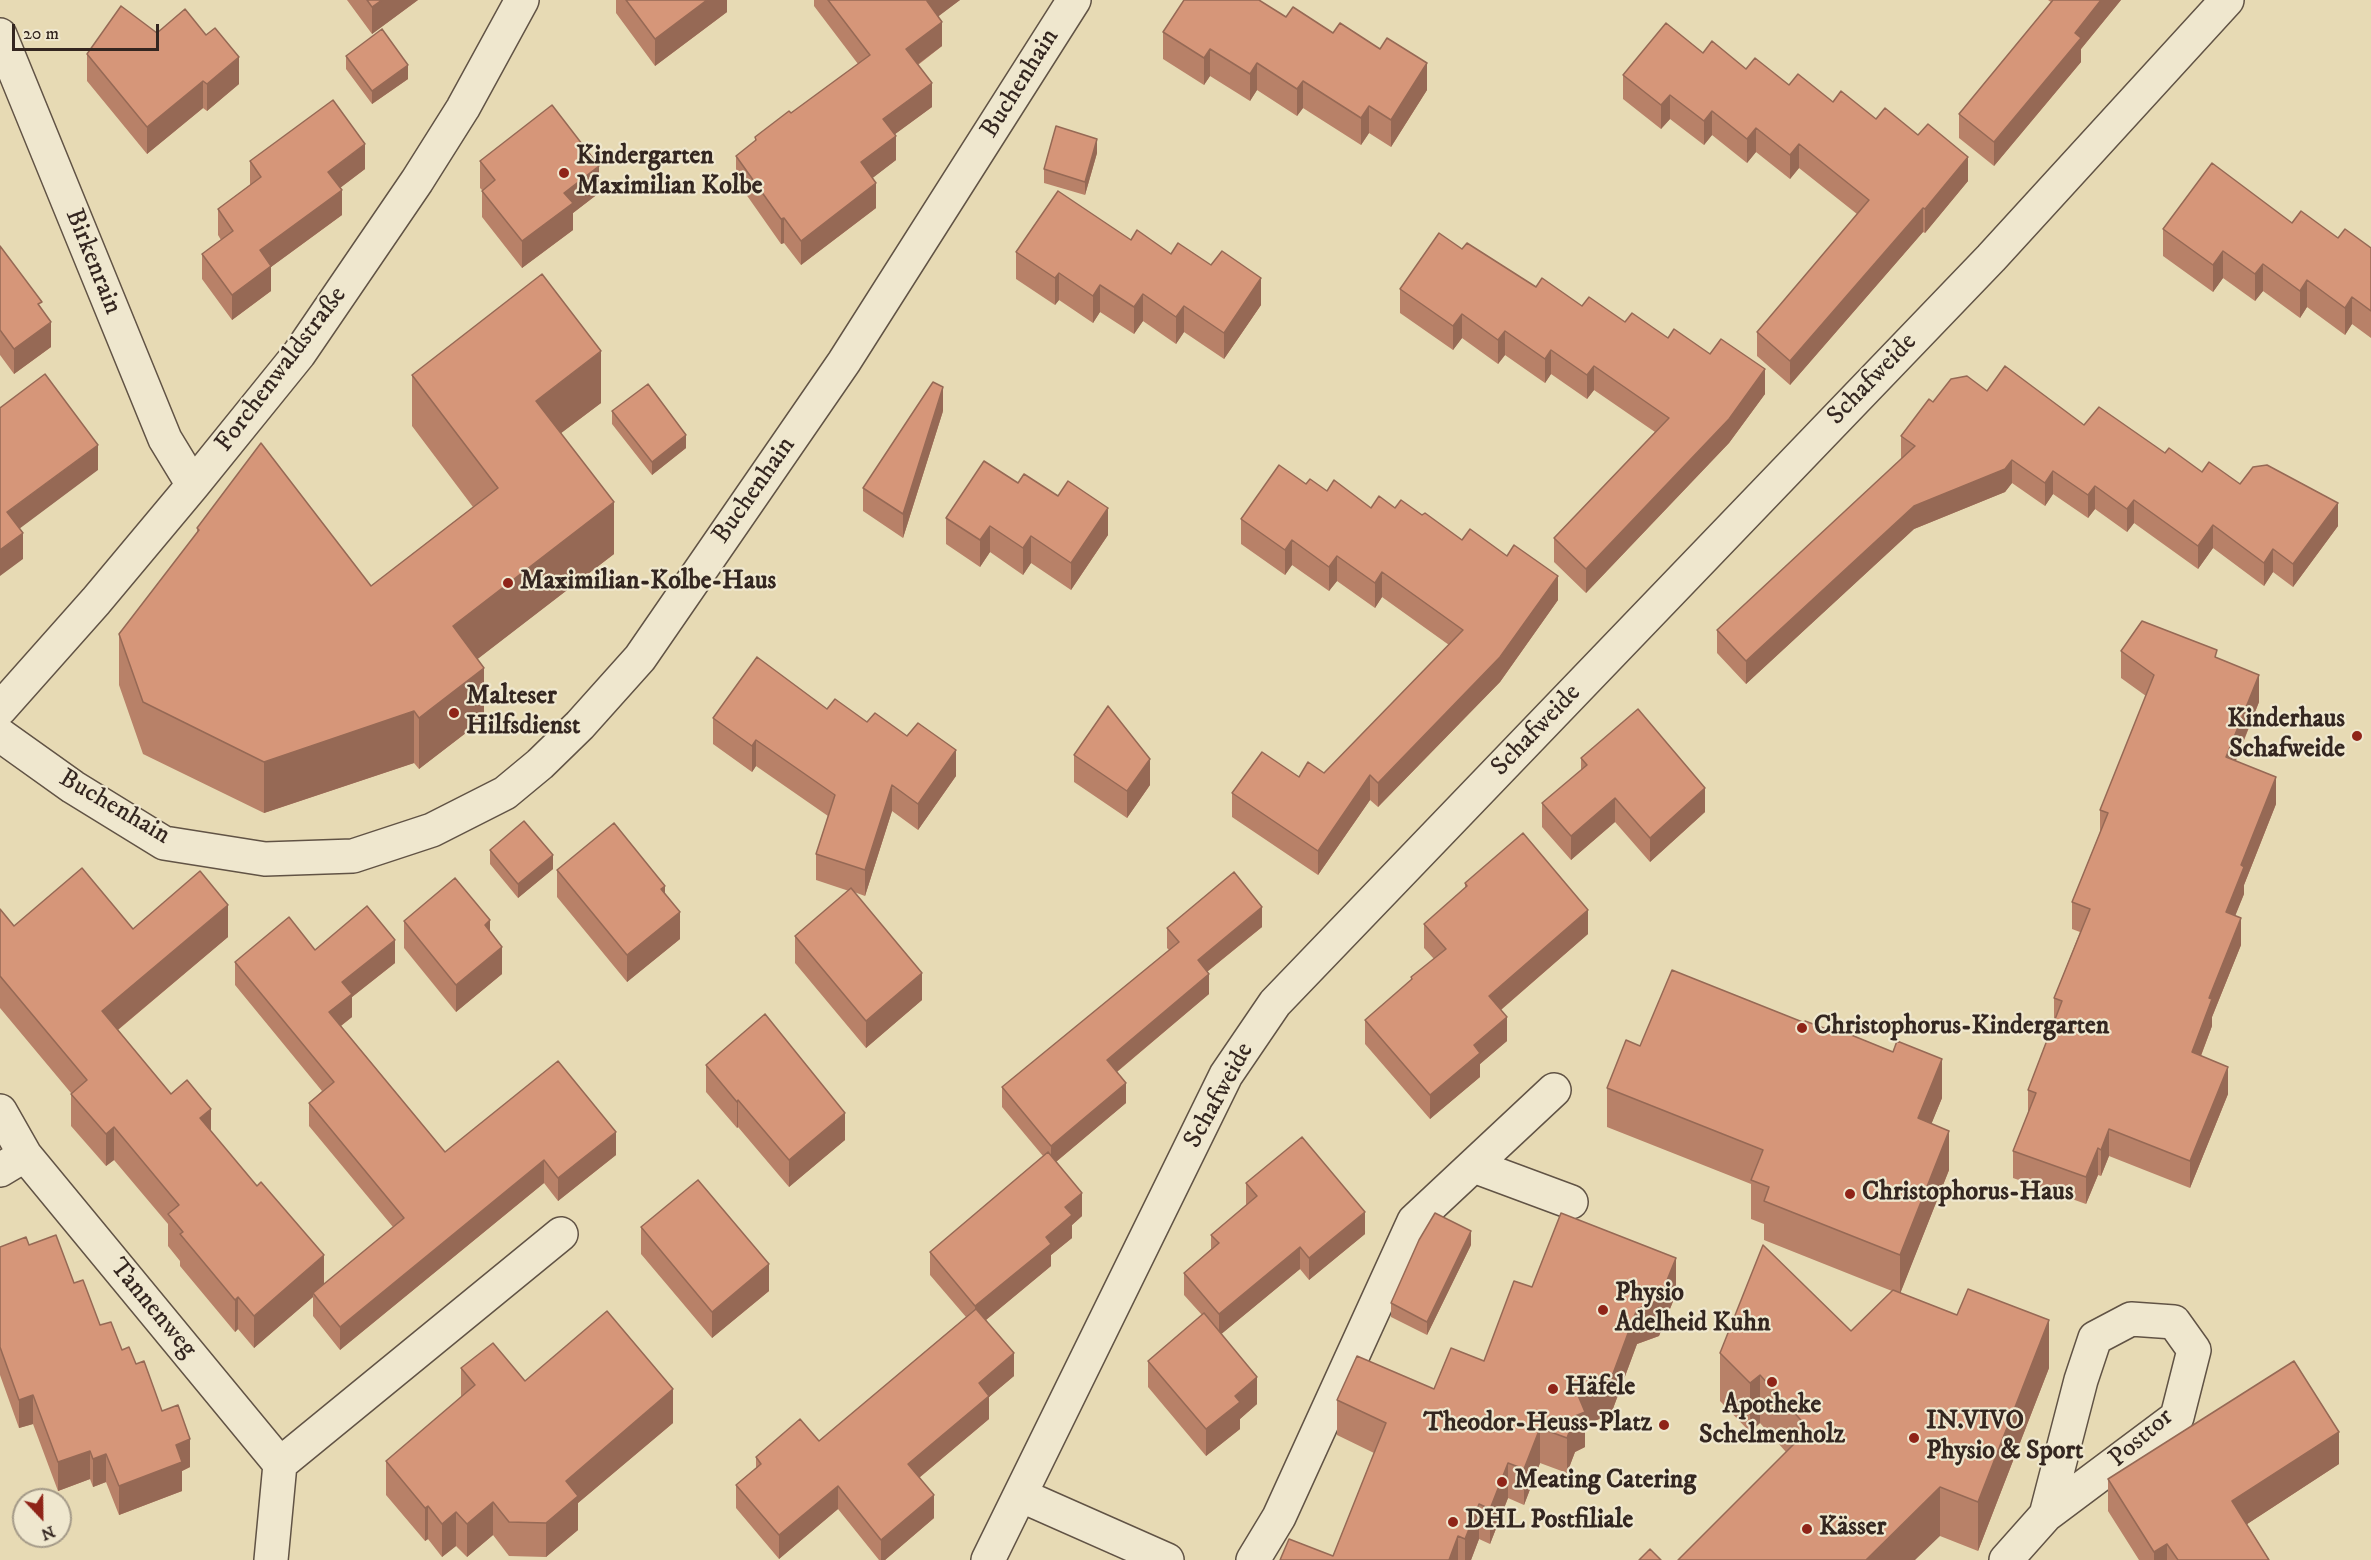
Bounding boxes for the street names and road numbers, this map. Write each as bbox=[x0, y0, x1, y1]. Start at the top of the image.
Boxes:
street label: Buchenhain bbox=[975, 24, 1067, 144]
street label: Birkenrain bbox=[57, 205, 127, 319]
street label: Forchenwaldstraße bbox=[210, 281, 354, 459]
street label: Schafweide bbox=[1822, 328, 1924, 432]
street label: Buchenhain bbox=[707, 432, 803, 550]
street label: Schafweide bbox=[1486, 679, 1588, 783]
street label: Buchenhain bbox=[53, 764, 175, 852]
street label: Schafweide bbox=[1178, 1038, 1262, 1154]
street label: Tannenweg bbox=[102, 1253, 202, 1365]
street label: Posttor bbox=[2104, 1403, 2180, 1475]

